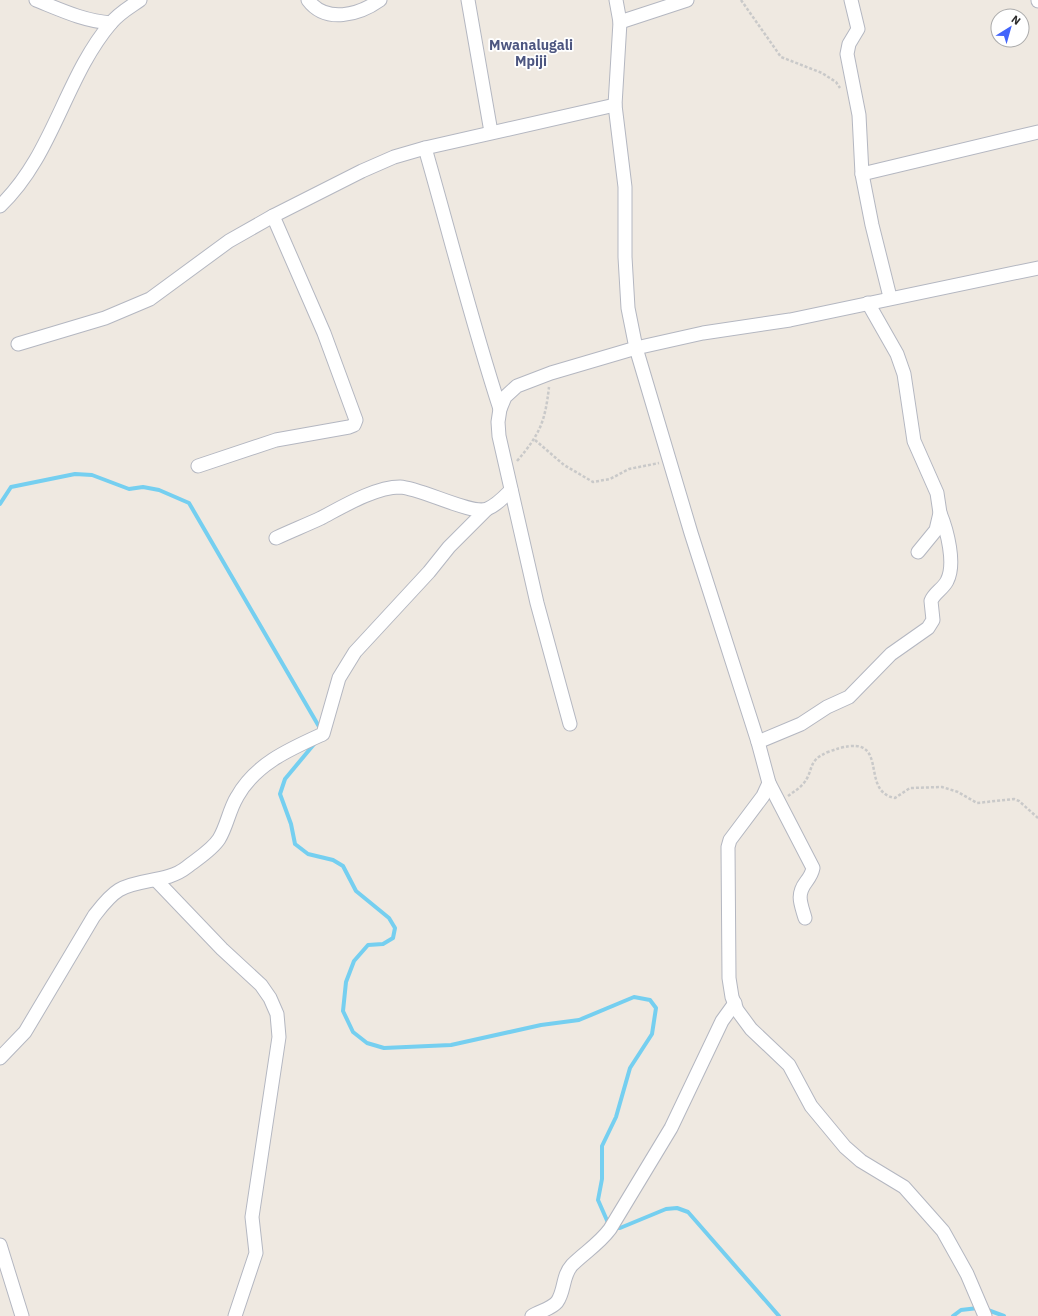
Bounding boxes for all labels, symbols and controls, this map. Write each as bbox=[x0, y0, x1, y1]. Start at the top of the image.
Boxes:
north arrow bbox=[990, 8, 1030, 48]
text: N bbox=[1009, 12, 1023, 28]
district label: Mwanalugali Mpiji bbox=[489, 36, 573, 70]

